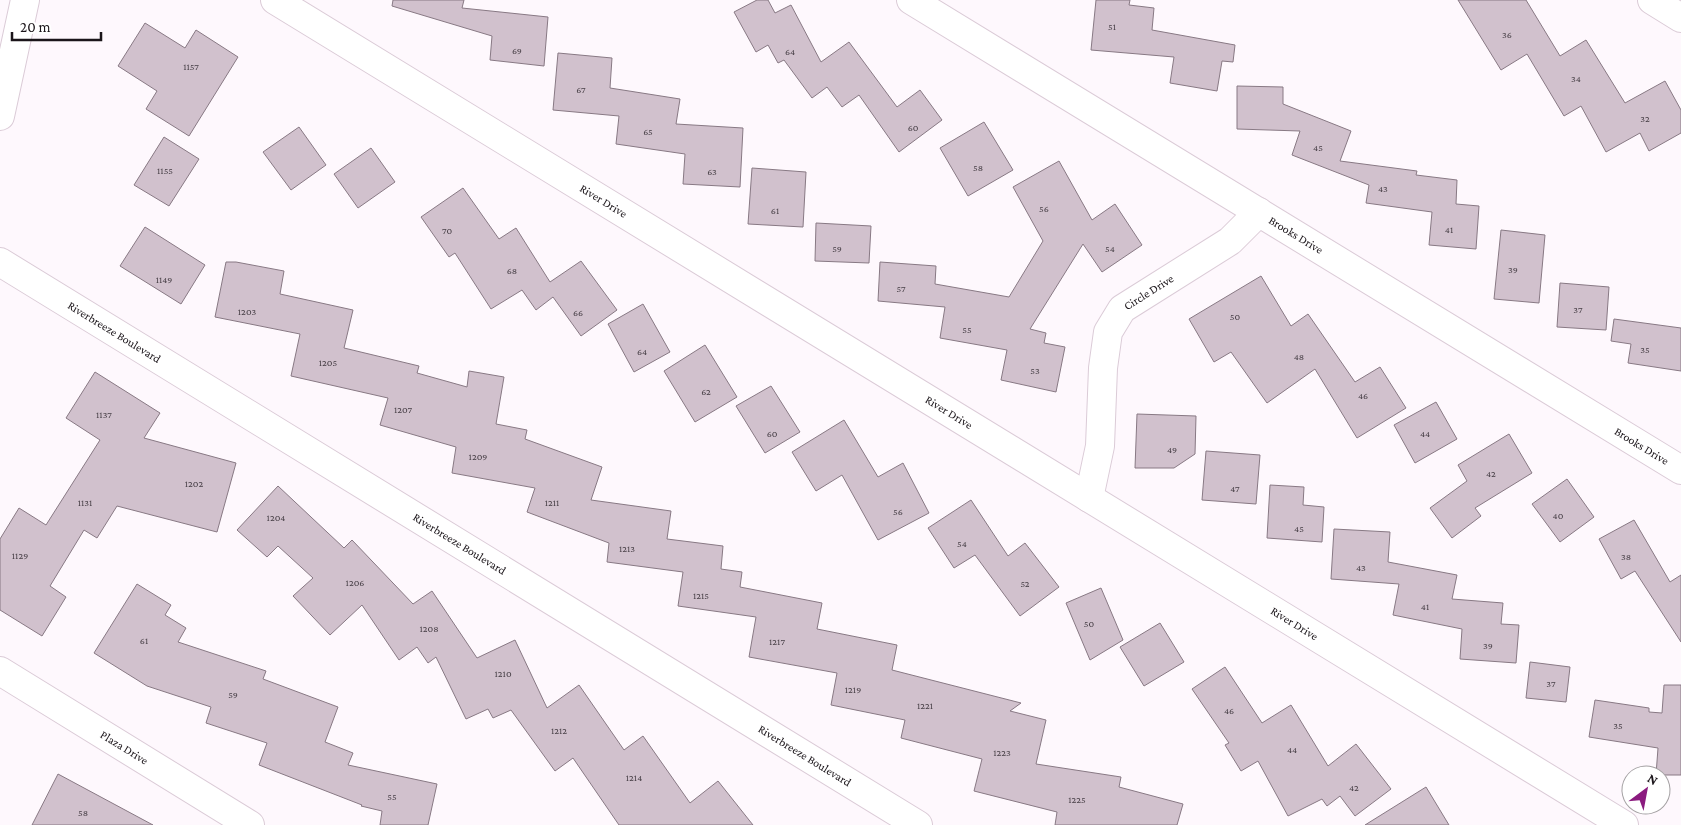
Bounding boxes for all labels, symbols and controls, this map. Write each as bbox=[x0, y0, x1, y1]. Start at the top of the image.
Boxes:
scale bar bbox=[12, 10, 101, 42]
text: 20 m bbox=[20, 19, 51, 35]
house number: 51 bbox=[1108, 21, 1116, 32]
house number: 36 bbox=[1502, 29, 1512, 40]
house number: 69 bbox=[512, 45, 522, 56]
house number: 64 bbox=[785, 46, 795, 57]
house number: 1157 bbox=[183, 61, 199, 72]
house number: 34 bbox=[1571, 73, 1581, 84]
house number: 67 bbox=[576, 84, 586, 95]
house number: 32 bbox=[1640, 113, 1650, 124]
house number: 60 bbox=[908, 122, 919, 133]
house number: 65 bbox=[643, 126, 653, 137]
house number: 45 bbox=[1313, 142, 1323, 153]
house number: 58 bbox=[973, 162, 983, 173]
house number: 1155 bbox=[157, 165, 173, 176]
house number: 63 bbox=[707, 166, 717, 177]
street label: River Drive bbox=[577, 181, 630, 221]
house number: 43 bbox=[1378, 183, 1388, 194]
house number: 56 bbox=[1039, 203, 1049, 214]
house number: 61 bbox=[771, 205, 779, 216]
street label: Brooks Drive bbox=[1266, 213, 1326, 257]
house number: 41 bbox=[1445, 224, 1453, 235]
house number: 70 bbox=[442, 225, 452, 236]
house number: 59 bbox=[832, 243, 842, 254]
house number: 54 bbox=[1105, 243, 1115, 254]
house number: 39 bbox=[1508, 264, 1518, 275]
house number: 68 bbox=[507, 265, 517, 276]
street label: Circle Drive bbox=[1121, 271, 1176, 313]
house number: 1149 bbox=[156, 274, 172, 285]
house number: 57 bbox=[896, 283, 906, 294]
street label: Riverbreeze Boulevard bbox=[65, 298, 164, 366]
house number: 37 bbox=[1573, 304, 1583, 315]
house number: 1203 bbox=[238, 306, 256, 317]
house number: 66 bbox=[573, 307, 583, 318]
house number: 50 bbox=[1230, 311, 1241, 322]
house number: 55 bbox=[962, 324, 972, 335]
house number: 35 bbox=[1640, 344, 1650, 355]
house number: 64 bbox=[637, 346, 647, 357]
house number: 48 bbox=[1294, 351, 1304, 362]
house number: 1205 bbox=[319, 357, 338, 368]
house number: 53 bbox=[1030, 365, 1040, 376]
house number: 62 bbox=[701, 386, 711, 397]
house number: 46 bbox=[1358, 390, 1368, 401]
street label: River Drive bbox=[923, 392, 975, 432]
house number: 1207 bbox=[394, 404, 412, 415]
house number: 1137 bbox=[96, 409, 112, 420]
street label: Brooks Drive bbox=[1612, 424, 1671, 468]
house number: 60 bbox=[767, 428, 778, 439]
house number: 44 bbox=[1420, 428, 1430, 439]
house number: 49 bbox=[1167, 444, 1177, 455]
house number: 1209 bbox=[469, 451, 487, 462]
house number: 42 bbox=[1486, 468, 1496, 479]
house number: 1202 bbox=[185, 478, 203, 489]
house number: 47 bbox=[1230, 483, 1240, 494]
house number: 1131 bbox=[78, 497, 92, 508]
house number: 1211 bbox=[545, 497, 559, 508]
house number: 56 bbox=[893, 506, 903, 517]
street label: Riverbreeze Boulevard bbox=[410, 510, 509, 578]
house number: 40 bbox=[1553, 510, 1564, 521]
house number: 1204 bbox=[267, 512, 285, 523]
house number: 45 bbox=[1294, 523, 1304, 534]
house number: 54 bbox=[957, 538, 967, 549]
house number: 1213 bbox=[619, 543, 635, 554]
house number: 1129 bbox=[12, 550, 28, 561]
house number: 38 bbox=[1621, 551, 1631, 562]
house number: 43 bbox=[1356, 562, 1366, 573]
house number: 1206 bbox=[346, 577, 364, 588]
house number: 52 bbox=[1020, 578, 1030, 589]
house number: 1215 bbox=[693, 590, 709, 601]
house number: 41 bbox=[1421, 601, 1429, 612]
street label: River Drive bbox=[1268, 604, 1321, 643]
house number: 50 bbox=[1084, 618, 1095, 629]
house number: 1208 bbox=[419, 623, 439, 634]
house number: 61 bbox=[140, 635, 148, 646]
house number: 1217 bbox=[769, 636, 785, 647]
house number: 39 bbox=[1483, 640, 1493, 651]
house number: 1210 bbox=[494, 668, 512, 679]
house number: 37 bbox=[1546, 678, 1556, 689]
house number: 1219 bbox=[845, 684, 861, 695]
house number: 59 bbox=[228, 689, 238, 700]
house number: 1221 bbox=[917, 700, 933, 711]
house number: 46 bbox=[1224, 705, 1234, 716]
house number: 35 bbox=[1613, 720, 1623, 731]
street label: Riverbreeze Boulevard bbox=[756, 722, 854, 790]
house number: 1212 bbox=[551, 725, 567, 736]
street label: Plaza Drive bbox=[98, 728, 151, 768]
house number: 44 bbox=[1287, 744, 1297, 755]
house number: 1223 bbox=[993, 747, 1011, 758]
north arrow bbox=[1621, 765, 1671, 815]
text: N bbox=[1645, 770, 1662, 789]
house number: 1214 bbox=[626, 772, 642, 783]
house number: 42 bbox=[1349, 782, 1359, 793]
house number: 55 bbox=[387, 791, 397, 802]
house number: 1225 bbox=[1068, 794, 1086, 805]
house number: 58 bbox=[78, 807, 88, 818]

